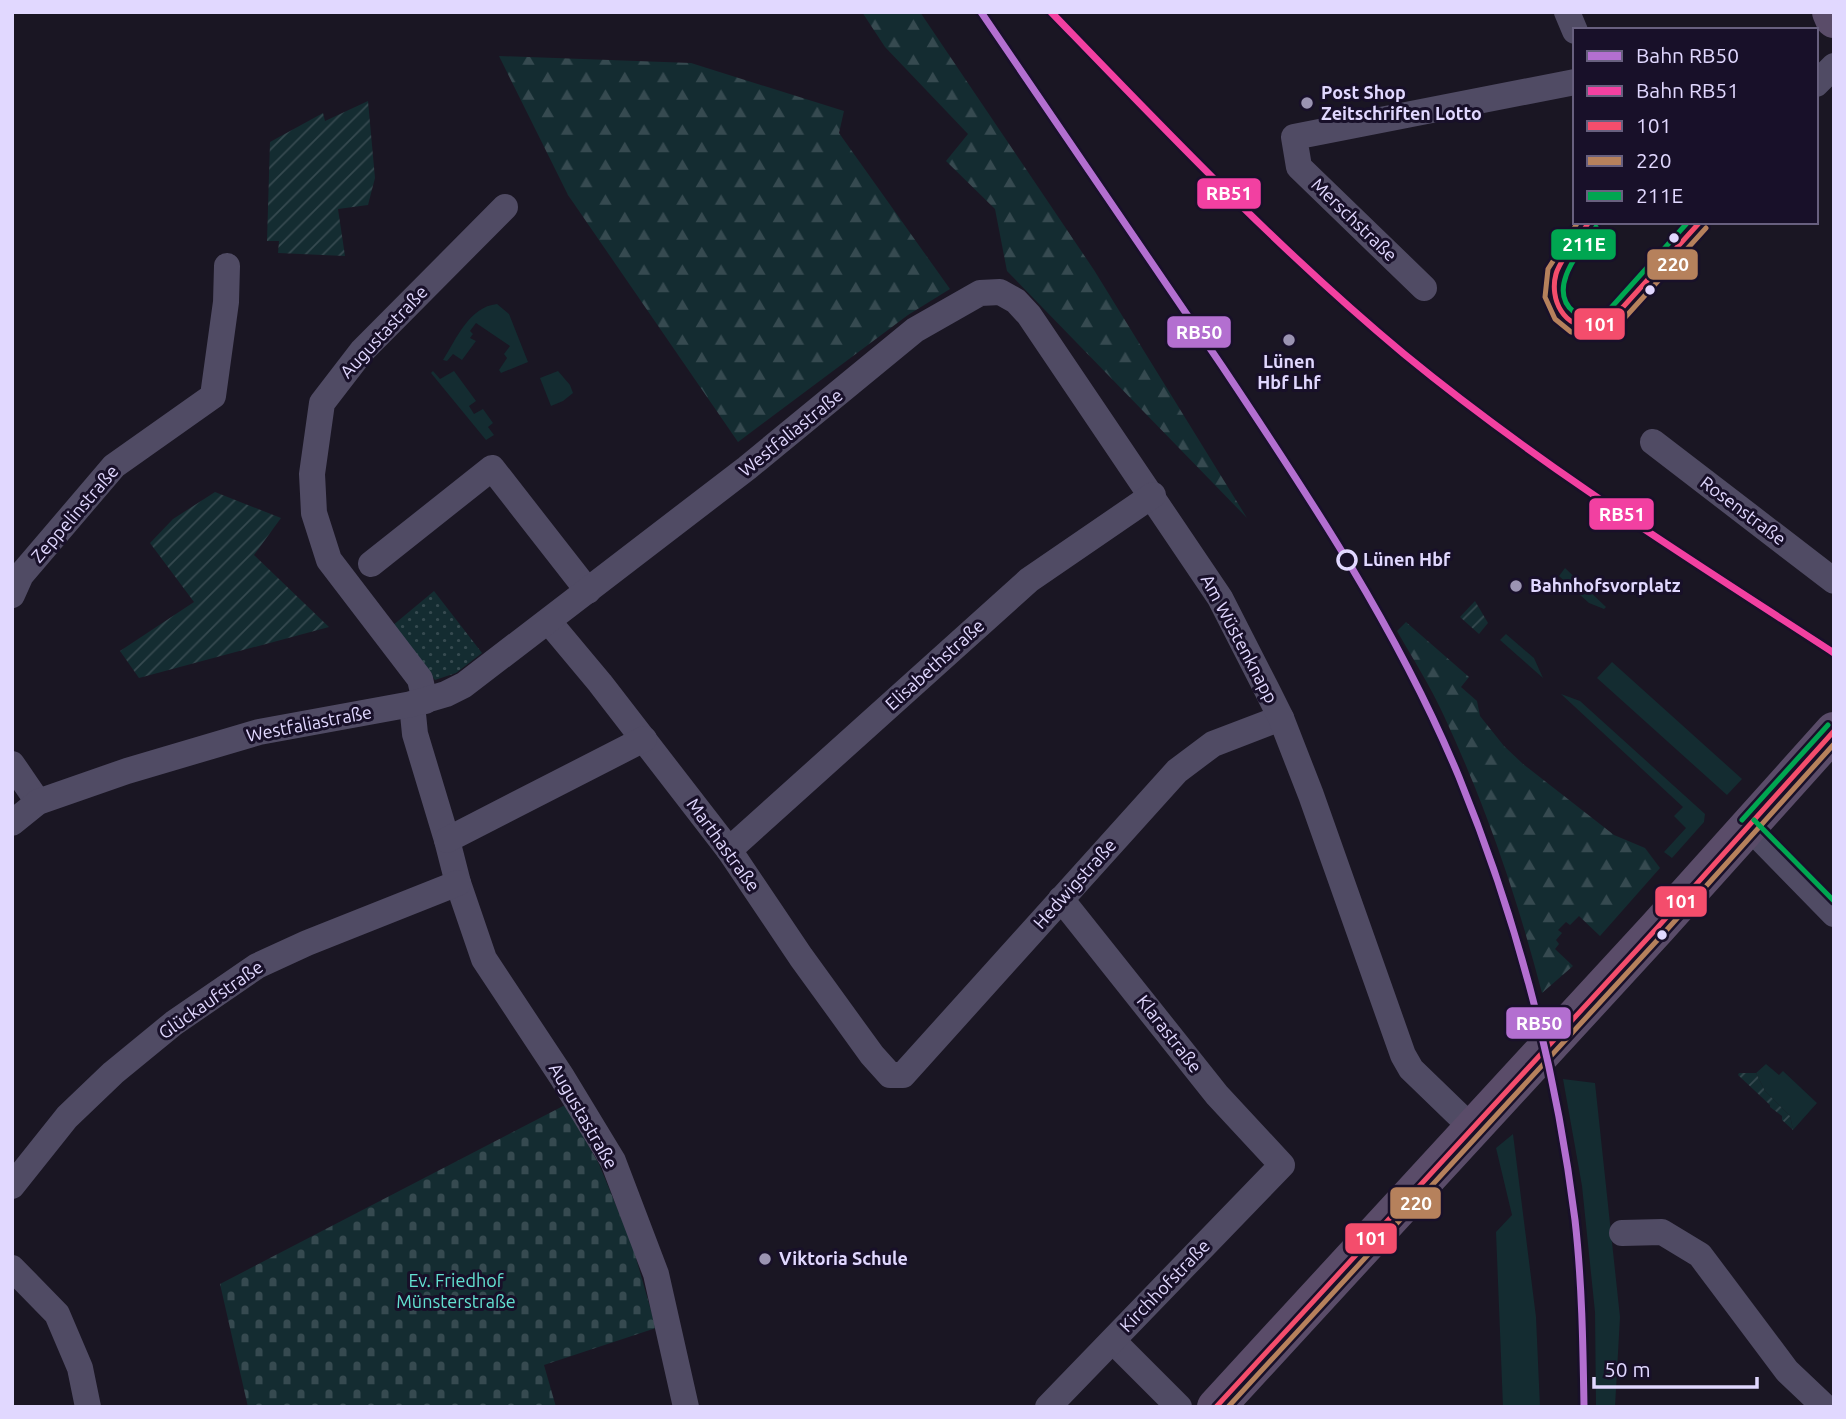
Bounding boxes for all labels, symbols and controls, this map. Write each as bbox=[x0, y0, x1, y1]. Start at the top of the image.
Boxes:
legend bbox=[1573, 28, 1818, 224]
text: Bahn RB50 bbox=[1636, 43, 1739, 67]
text: Bahn RB51 bbox=[1636, 78, 1739, 102]
place label: Post Shop Zeitschriften Lotto bbox=[1321, 82, 1482, 123]
marker: Post Shop Zeitschriften Lotto bbox=[1299, 95, 1315, 111]
text: 101 bbox=[1636, 113, 1672, 137]
text: 220 bbox=[1636, 148, 1672, 172]
street label: Merschstraße bbox=[1308, 174, 1401, 265]
line badge: RB51 bbox=[1196, 177, 1262, 210]
text: RB51 bbox=[1206, 182, 1252, 204]
text: 211E bbox=[1636, 183, 1683, 207]
line badge: 211E bbox=[1550, 228, 1617, 261]
unlabelled marker bbox=[1667, 231, 1681, 245]
text: 211E bbox=[1562, 233, 1606, 255]
line badge: 220 bbox=[1646, 248, 1699, 281]
text: 220 bbox=[1657, 253, 1689, 275]
street label: Augustastraße bbox=[336, 281, 431, 381]
unlabelled marker bbox=[1643, 283, 1657, 297]
line badge: 101 bbox=[1573, 307, 1626, 341]
text: 101 bbox=[1584, 313, 1616, 335]
line badge: RB50 bbox=[1166, 315, 1232, 349]
text: RB50 bbox=[1176, 321, 1222, 343]
marker: Lünen Hbf Lhf bbox=[1281, 332, 1297, 348]
place label: Lünen Hbf Lhf bbox=[1257, 351, 1321, 392]
street label: Westfaliastraße bbox=[735, 384, 846, 480]
street label: Zeppelinstraße bbox=[27, 461, 122, 566]
street label: Rosenstraße bbox=[1697, 472, 1790, 549]
line badge: RB51 bbox=[1588, 497, 1655, 531]
text: RB51 bbox=[1599, 503, 1645, 525]
place label: Lünen Hbf bbox=[1363, 549, 1451, 569]
marker: Lünen Hbf bbox=[1337, 550, 1357, 570]
street label: Am Wüstenknapp bbox=[1198, 571, 1282, 706]
place label: Bahnhofsvorplatz bbox=[1530, 575, 1681, 595]
marker: Bahnhofsvorplatz bbox=[1508, 578, 1524, 594]
street label: Elisabethstraße bbox=[881, 615, 988, 714]
street label: Westfaliastraße bbox=[244, 701, 373, 745]
street label: Marthastraße bbox=[683, 794, 764, 895]
street label: Hedwigstraße bbox=[1029, 834, 1120, 932]
line badge: 101 bbox=[1654, 885, 1708, 918]
text: 101 bbox=[1665, 890, 1697, 912]
unlabelled marker bbox=[1655, 928, 1669, 942]
street label: Glückaufstraße bbox=[155, 956, 266, 1043]
street label: Klarastraße bbox=[1133, 991, 1206, 1076]
line badge: RB50 bbox=[1505, 1006, 1572, 1040]
text: RB50 bbox=[1516, 1012, 1562, 1034]
street label: Augustastraße bbox=[546, 1059, 622, 1172]
line badge: 220 bbox=[1389, 1186, 1442, 1220]
text: 220 bbox=[1400, 1192, 1432, 1214]
line badge: 101 bbox=[1344, 1222, 1398, 1255]
text: 101 bbox=[1355, 1227, 1387, 1249]
street label: Kirchhofstraße bbox=[1115, 1235, 1213, 1336]
place label: Viktoria Schule bbox=[779, 1248, 908, 1268]
marker: Viktoria Schule bbox=[757, 1251, 773, 1267]
park label: Ev. Friedhof Münsterstraße bbox=[396, 1270, 516, 1311]
scale bar bbox=[1594, 1346, 1757, 1390]
text: 50 m bbox=[1604, 1357, 1651, 1381]

